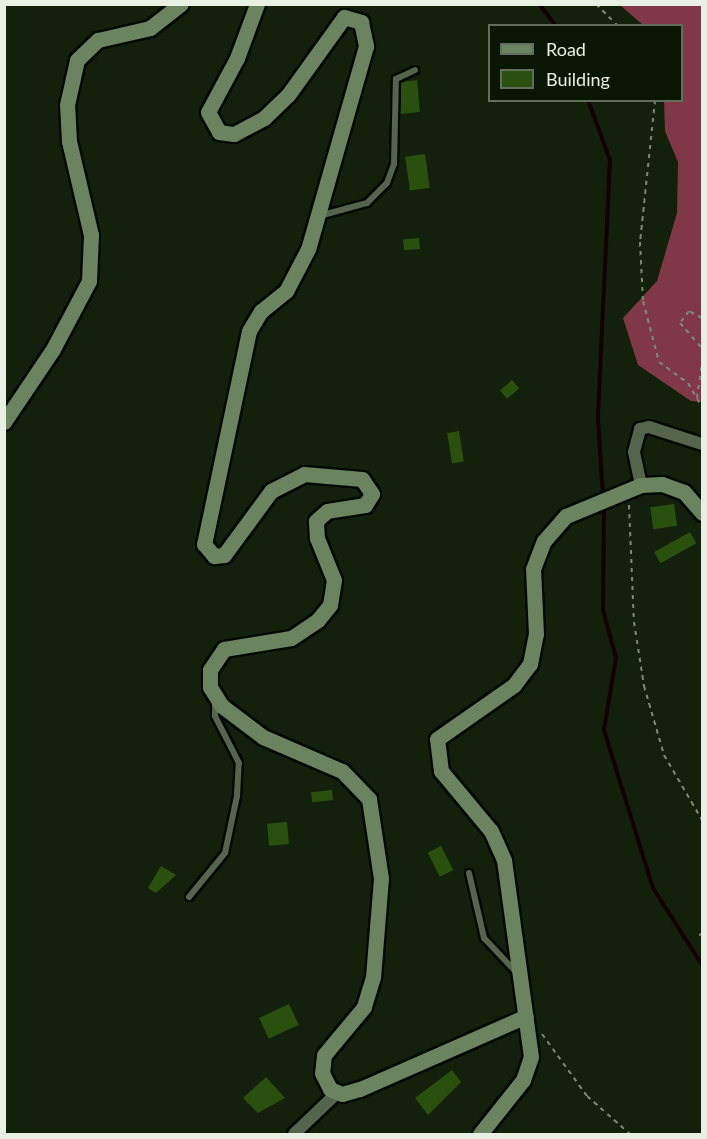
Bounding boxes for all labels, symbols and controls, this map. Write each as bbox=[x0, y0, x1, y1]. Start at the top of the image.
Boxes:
legend bbox=[488, 24, 683, 102]
text: Road bbox=[546, 38, 586, 60]
text: Building bbox=[546, 68, 610, 90]

